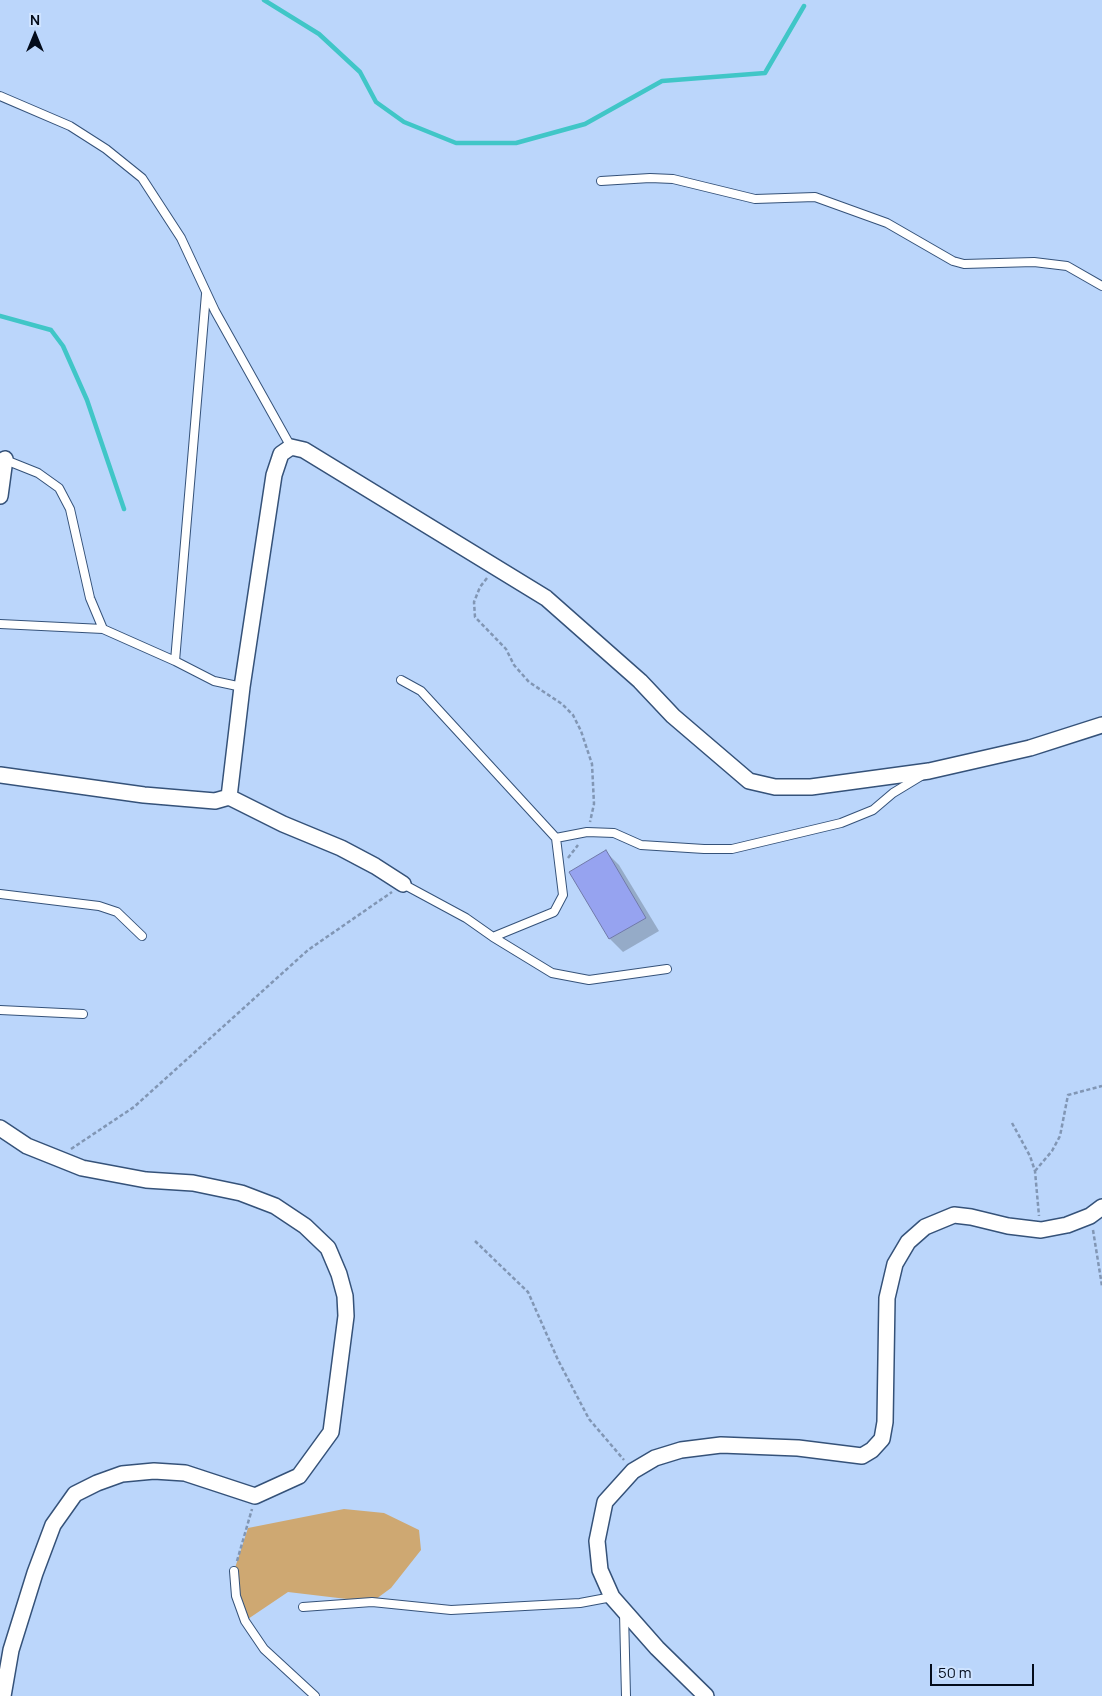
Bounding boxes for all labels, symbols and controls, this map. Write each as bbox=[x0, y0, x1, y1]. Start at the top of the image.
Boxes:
north arrow bbox=[10, 10, 60, 60]
text: N bbox=[30, 10, 40, 29]
scale bar bbox=[932, 1654, 1036, 1686]
text: 50 m bbox=[938, 1662, 972, 1683]

